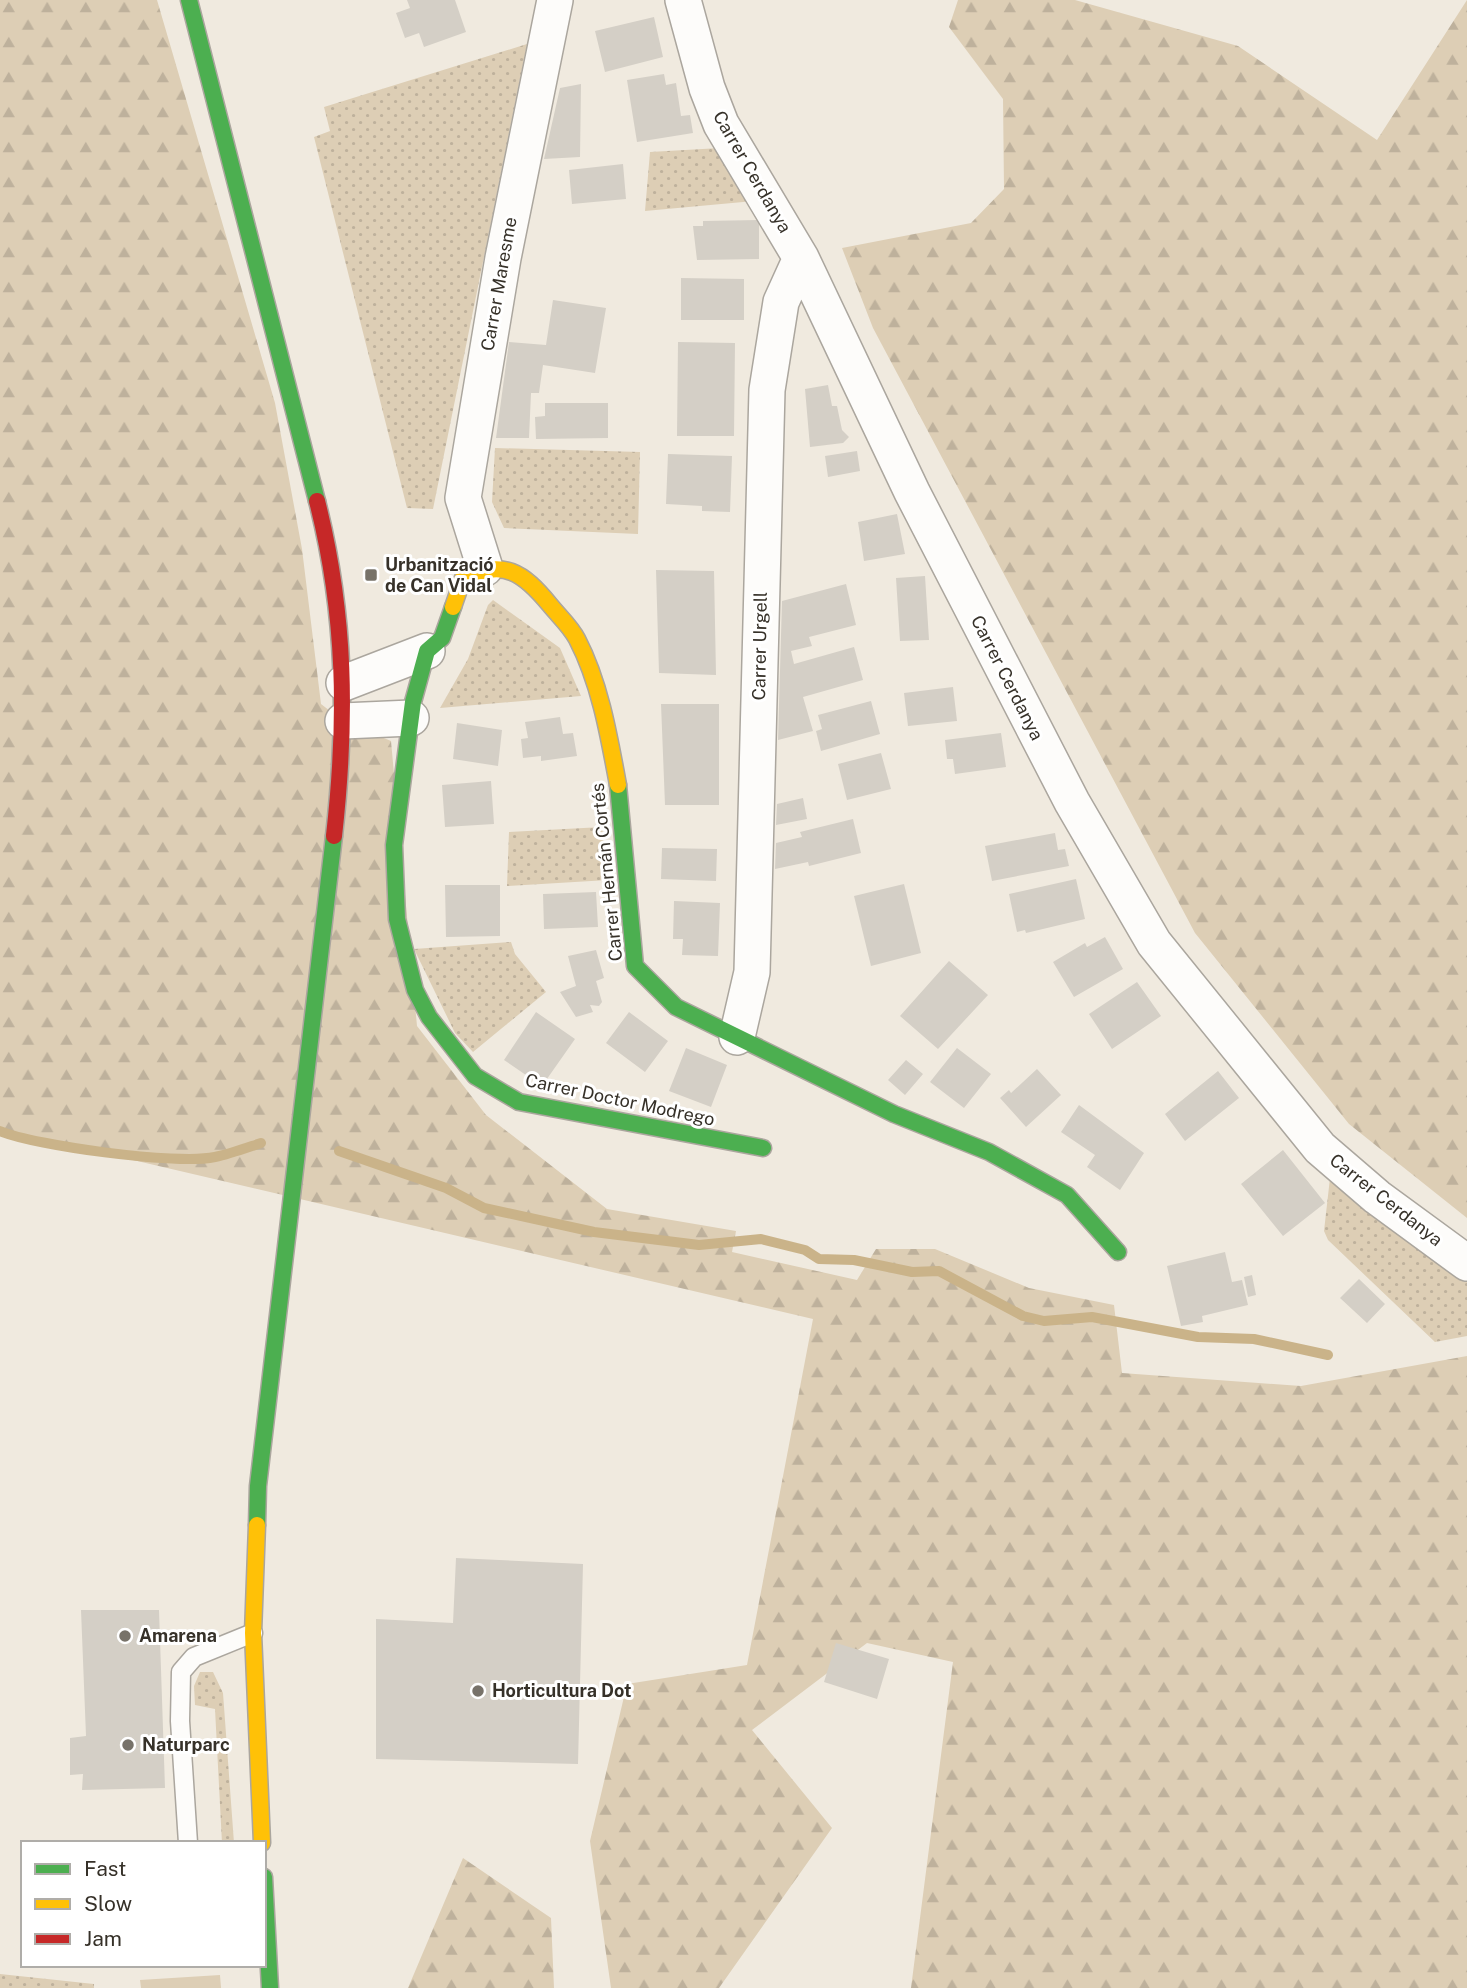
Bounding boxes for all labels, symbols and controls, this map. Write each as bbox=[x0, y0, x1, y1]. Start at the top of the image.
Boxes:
street label: Carrer Cerdanya bbox=[709, 107, 796, 236]
street label: Carrer Maresme bbox=[476, 215, 521, 352]
place label: Urbanització de Can Vidal bbox=[385, 554, 494, 596]
marker: Urbanització de Can Vidal bbox=[363, 567, 379, 583]
street label: Carrer Urgell bbox=[748, 591, 771, 701]
street label: Carrer Cerdanya bbox=[967, 612, 1048, 744]
street label: Carrer Hernán Cortés bbox=[587, 782, 626, 962]
street label: Carrer Doctor Modrego bbox=[523, 1069, 717, 1130]
street label: Carrer Cerdanya bbox=[1326, 1149, 1447, 1250]
place label: Amarena bbox=[139, 1625, 217, 1646]
marker: Amarena bbox=[117, 1628, 133, 1644]
place label: Horticultura Dot bbox=[492, 1680, 632, 1701]
marker: Horticultura Dot bbox=[470, 1683, 486, 1699]
place label: Naturparc bbox=[142, 1734, 230, 1755]
marker: Naturparc bbox=[120, 1737, 136, 1753]
legend bbox=[21, 1841, 266, 1967]
text: Fast bbox=[84, 1856, 126, 1881]
text: Slow bbox=[84, 1891, 132, 1916]
text: Jam bbox=[84, 1926, 122, 1951]

